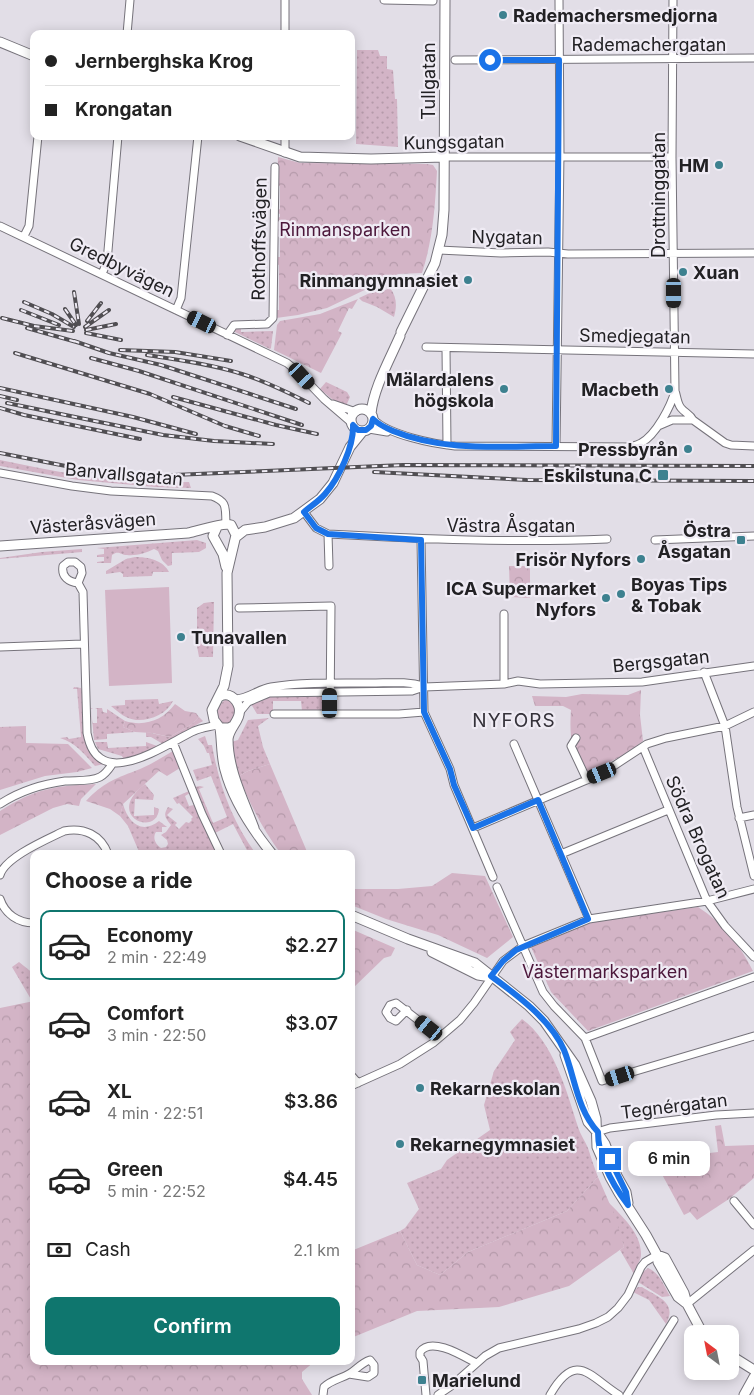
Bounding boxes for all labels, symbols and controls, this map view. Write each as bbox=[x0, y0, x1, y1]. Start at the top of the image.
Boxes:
place label: Rademachersmedjorna bbox=[513, 5, 718, 26]
marker: Rademachersmedjorna bbox=[497, 9, 509, 21]
street label: Rademachergatan bbox=[572, 34, 726, 55]
street label: Tullgatan bbox=[418, 42, 439, 120]
route start bbox=[479, 49, 501, 71]
text: Jernberghska Krog bbox=[75, 50, 253, 73]
text: Krongatan bbox=[75, 98, 172, 121]
street label: Kungsgatan bbox=[403, 131, 505, 153]
street label: Drottninggatan bbox=[648, 132, 669, 258]
place label: HM bbox=[679, 155, 709, 176]
marker: HM bbox=[713, 159, 725, 171]
street label: Rothoffsvägen bbox=[247, 177, 271, 301]
park label: Rinmansparken bbox=[279, 219, 411, 240]
street label: Nygatan bbox=[471, 226, 543, 248]
street label: Gredbyvägen bbox=[66, 232, 178, 302]
place label: Xuan bbox=[693, 262, 739, 283]
marker: Xuan bbox=[677, 266, 689, 278]
place label: Rinmangymnasiet bbox=[299, 270, 458, 291]
marker: Rinmangymnasiet bbox=[462, 274, 474, 286]
car bbox=[666, 278, 681, 308]
car bbox=[185, 309, 218, 335]
street label: Smedjegatan bbox=[579, 325, 691, 347]
car bbox=[286, 360, 317, 392]
place label: Mälardalens högskola bbox=[386, 369, 494, 411]
place label: Macbeth bbox=[581, 379, 659, 400]
marker: Mälardalens högskola bbox=[498, 383, 510, 395]
marker: Macbeth bbox=[663, 383, 675, 395]
place label: Pressbyrån bbox=[578, 439, 678, 460]
marker: Pressbyrån bbox=[682, 443, 694, 455]
street label: Banvallsgatan bbox=[64, 458, 184, 490]
place label: Eskilstuna C bbox=[544, 465, 652, 486]
marker: Eskilstuna C bbox=[656, 468, 670, 482]
street label: Västeråsvägen bbox=[29, 508, 157, 538]
street label: Västra Åsgatan bbox=[447, 513, 575, 536]
place label: Östra Åsgatan bbox=[658, 520, 731, 562]
marker: Östra Åsgatan bbox=[735, 534, 747, 546]
place label: Frisör Nyfors bbox=[516, 549, 631, 570]
marker: Frisör Nyfors bbox=[635, 553, 647, 565]
place label: Boyas Tips & Tobak bbox=[631, 574, 727, 616]
place label: ICA Supermarket Nyfors bbox=[446, 578, 596, 620]
marker: Boyas Tips & Tobak bbox=[615, 588, 627, 600]
marker: ICA Supermarket Nyfors bbox=[600, 592, 612, 604]
place label: Tunavallen bbox=[191, 627, 287, 648]
marker: Tunavallen bbox=[175, 631, 187, 643]
street label: Bergsgatan bbox=[612, 645, 710, 677]
car bbox=[322, 688, 337, 718]
district label: NYFORS bbox=[472, 709, 556, 732]
car bbox=[585, 760, 618, 786]
street label: Södra Brogatan bbox=[662, 772, 734, 902]
text: Choose a ride bbox=[45, 867, 193, 893]
icon: car bbox=[47, 923, 92, 968]
text: Economy bbox=[107, 924, 193, 947]
text: $2.27 bbox=[285, 934, 338, 957]
text: 2 min · 22:49 bbox=[107, 947, 207, 967]
park label: Västermarksparken bbox=[522, 961, 688, 982]
icon: car bbox=[47, 1001, 92, 1046]
text: Comfort bbox=[107, 1002, 184, 1025]
text: $3.07 bbox=[285, 1012, 338, 1035]
car bbox=[412, 1013, 445, 1043]
text: 3 min · 22:50 bbox=[107, 1025, 206, 1045]
car bbox=[603, 1064, 636, 1088]
place label: Rekarneskolan bbox=[430, 1078, 560, 1099]
icon: car bbox=[47, 1079, 92, 1124]
text: XL bbox=[107, 1080, 132, 1103]
marker: Rekarneskolan bbox=[414, 1082, 426, 1094]
street label: Tegnérgatan bbox=[620, 1089, 728, 1123]
text: $3.86 bbox=[284, 1090, 338, 1113]
text: 4 min · 22:51 bbox=[107, 1103, 203, 1123]
place label: Rekarnegymnasiet bbox=[410, 1134, 576, 1155]
marker: Rekarnegymnasiet bbox=[394, 1138, 406, 1150]
callout: 6 min bbox=[628, 1142, 710, 1176]
route end bbox=[599, 1148, 621, 1170]
text: 6 min bbox=[648, 1148, 690, 1168]
icon: car bbox=[47, 1157, 92, 1202]
text: Green bbox=[107, 1158, 163, 1181]
text: $4.45 bbox=[283, 1168, 338, 1191]
text: 5 min · 22:52 bbox=[107, 1181, 206, 1201]
icon: cash bbox=[45, 1236, 73, 1264]
text: Cash bbox=[85, 1238, 131, 1261]
text: 2.1 km bbox=[293, 1240, 340, 1260]
button: Confirm bbox=[45, 1297, 340, 1355]
north arrow bbox=[684, 1325, 739, 1380]
map controls bbox=[684, 1325, 739, 1380]
place label: Marielund bbox=[432, 1370, 521, 1391]
marker: Marielund bbox=[416, 1374, 428, 1386]

